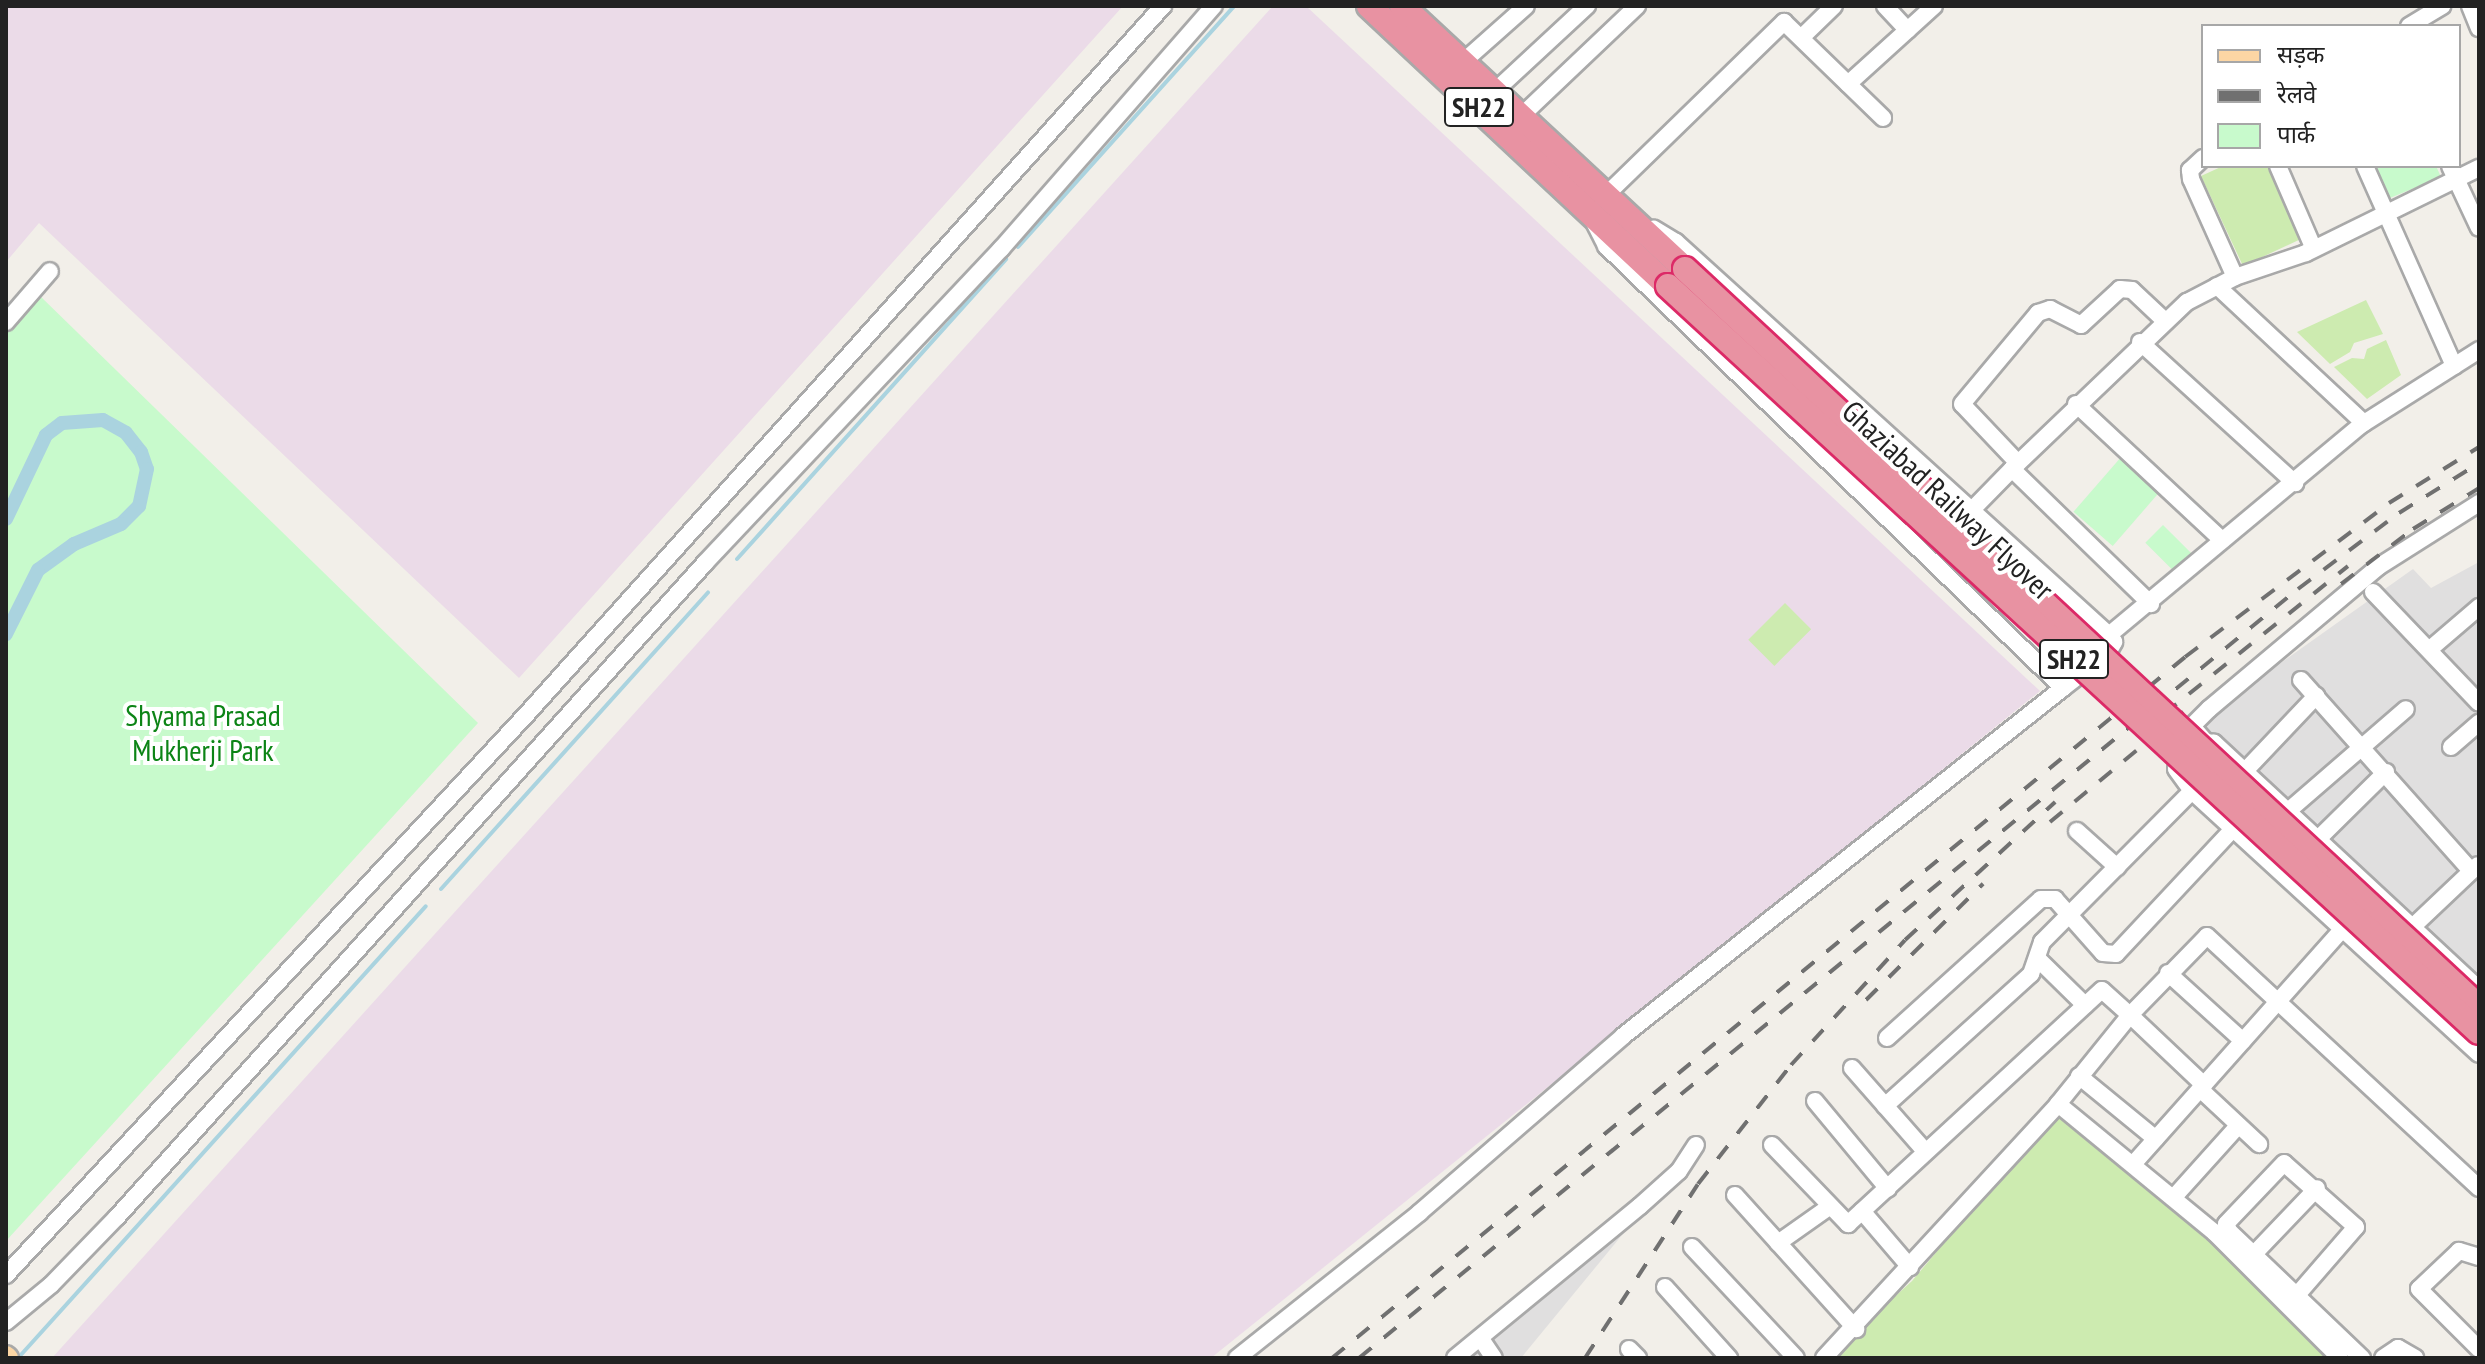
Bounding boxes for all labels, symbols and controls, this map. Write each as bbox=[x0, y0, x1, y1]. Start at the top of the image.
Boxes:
legend bbox=[2201, 24, 2461, 168]
text: सड़क bbox=[2277, 39, 2325, 70]
text: रेलवे bbox=[2277, 79, 2316, 110]
road number: SH22 bbox=[1443, 83, 1515, 131]
text: पार्क bbox=[2277, 119, 2315, 150]
street label: Ghaziabad Railway Flyover bbox=[1835, 393, 2061, 607]
road number: SH22 bbox=[2038, 635, 2110, 683]
park label: Shyama Prasad Mukherji Park bbox=[125, 697, 281, 768]

